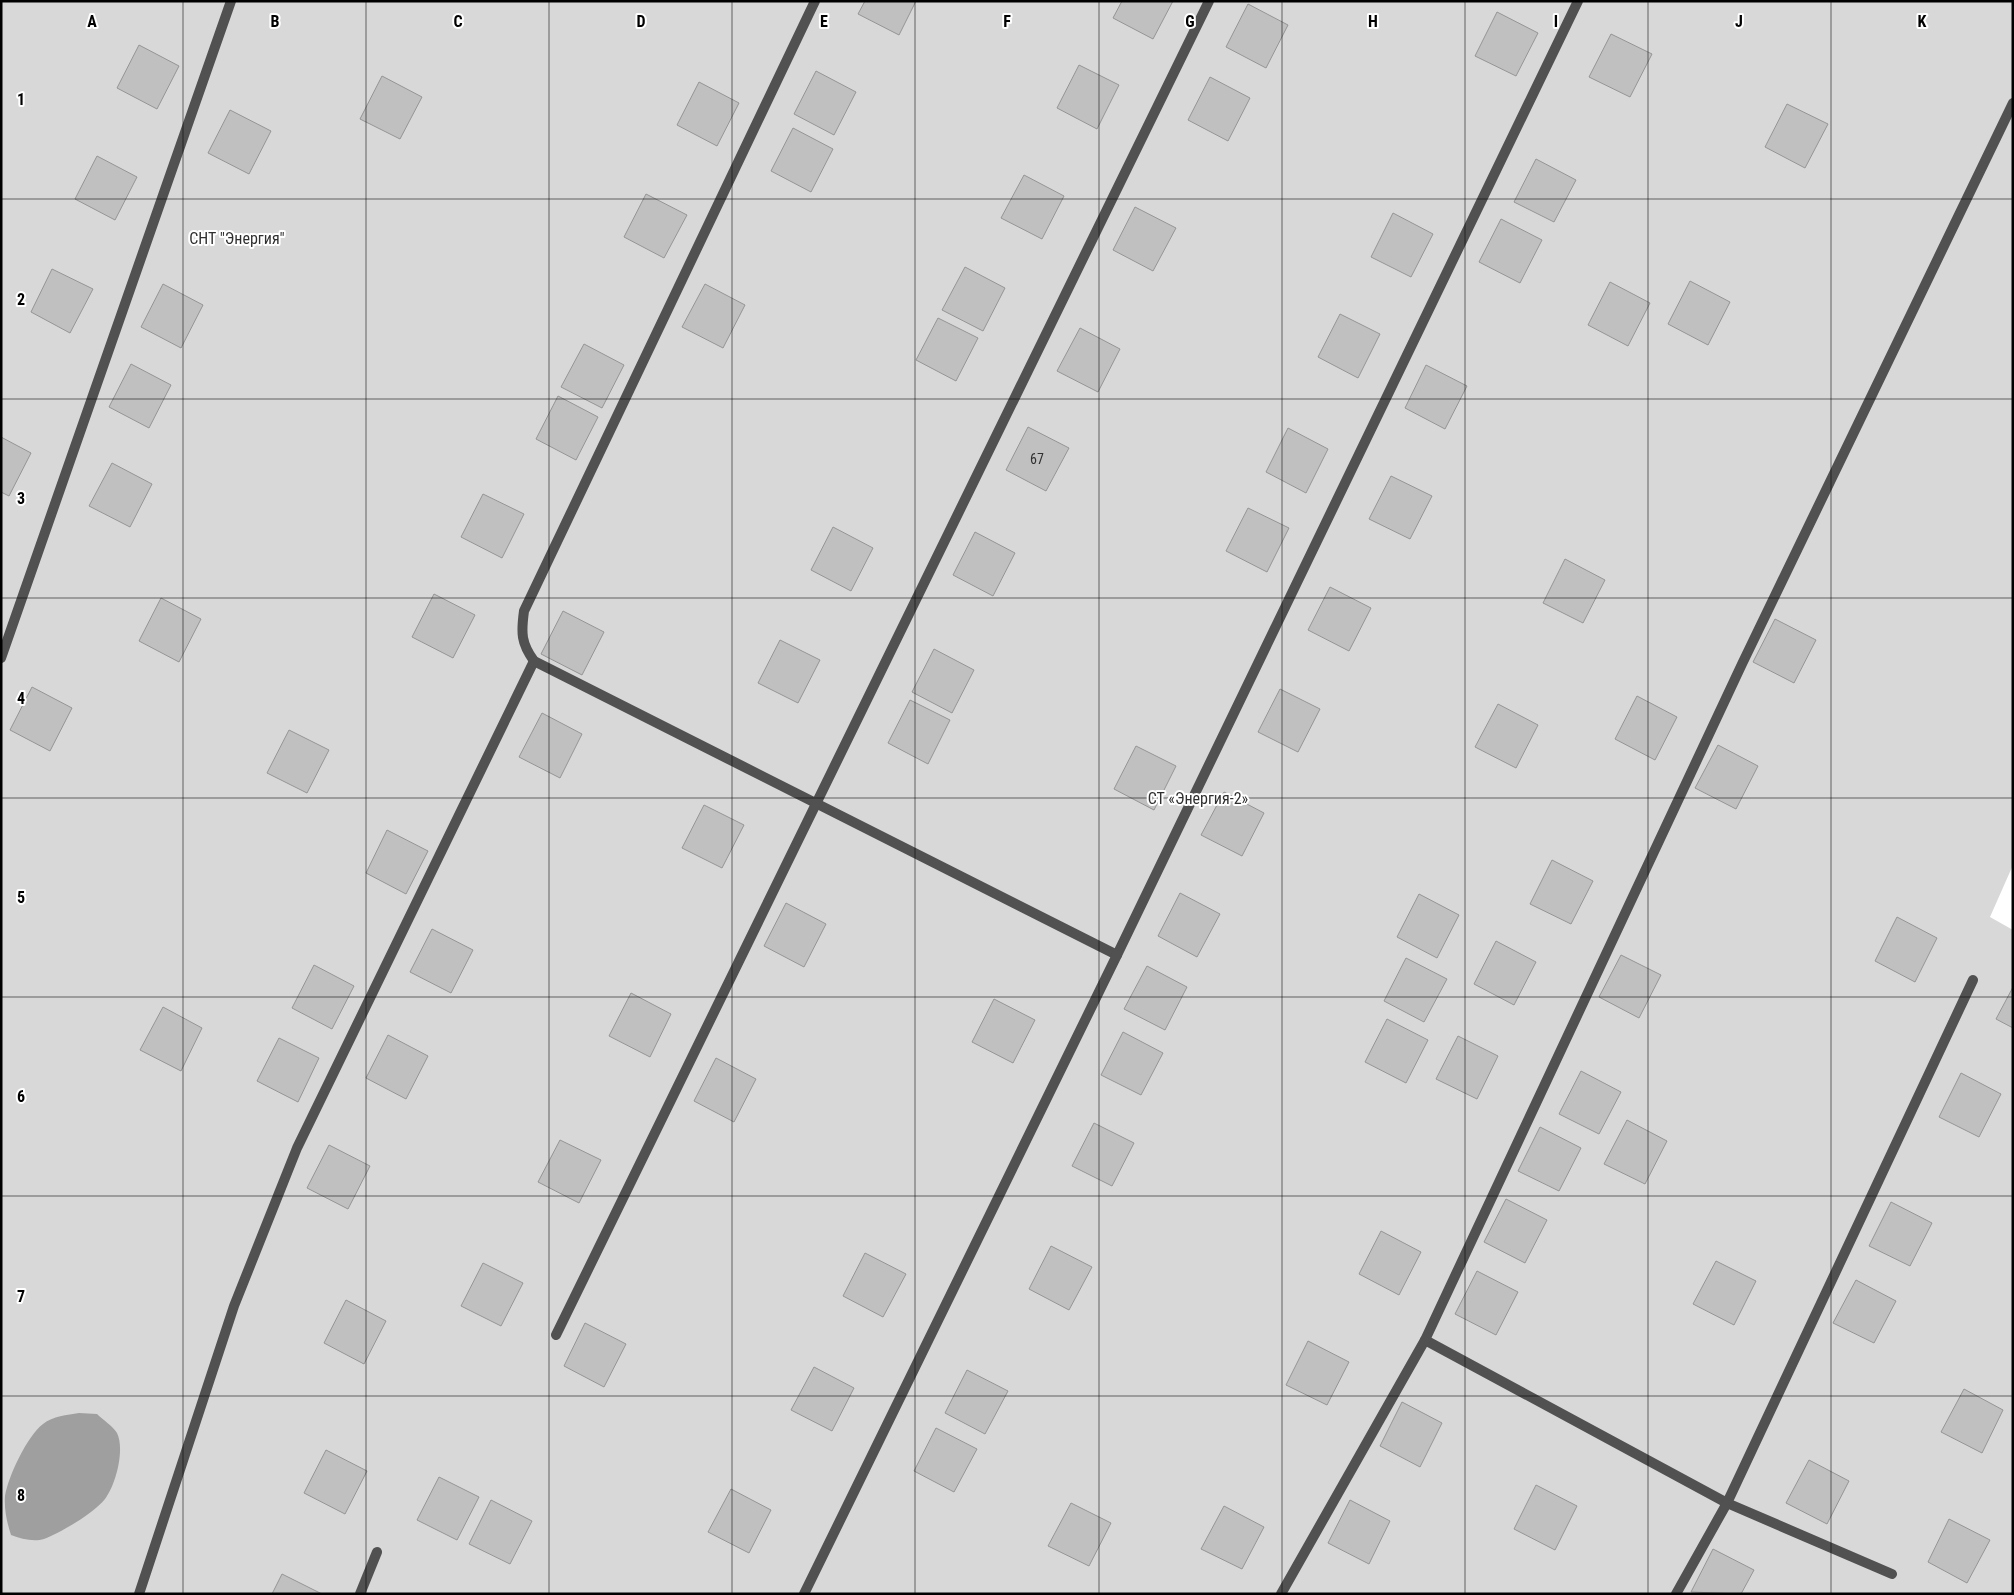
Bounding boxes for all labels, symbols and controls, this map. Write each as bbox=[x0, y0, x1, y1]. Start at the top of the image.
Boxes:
text: A bbox=[87, 12, 97, 31]
text: B bbox=[271, 12, 280, 31]
text: C bbox=[453, 12, 463, 31]
text: D bbox=[636, 12, 646, 31]
text: E bbox=[820, 12, 828, 31]
text: F bbox=[1003, 12, 1011, 31]
text: G bbox=[1185, 12, 1195, 31]
text: H bbox=[1368, 12, 1378, 31]
text: I bbox=[1554, 12, 1558, 31]
text: J bbox=[1735, 12, 1743, 31]
text: K bbox=[1918, 12, 1927, 31]
text: 1 bbox=[17, 90, 25, 109]
park label: СНТ "Энергия" bbox=[189, 229, 285, 248]
text: 2 bbox=[17, 290, 25, 309]
house number: 67 bbox=[1030, 451, 1044, 467]
text: 3 bbox=[17, 489, 25, 508]
text: 4 bbox=[17, 689, 25, 708]
park label: СТ «Энергия-2» bbox=[1148, 789, 1249, 808]
text: 5 bbox=[17, 888, 25, 907]
text: 6 bbox=[17, 1087, 25, 1106]
text: 7 bbox=[17, 1287, 25, 1306]
text: 8 bbox=[17, 1486, 25, 1505]

